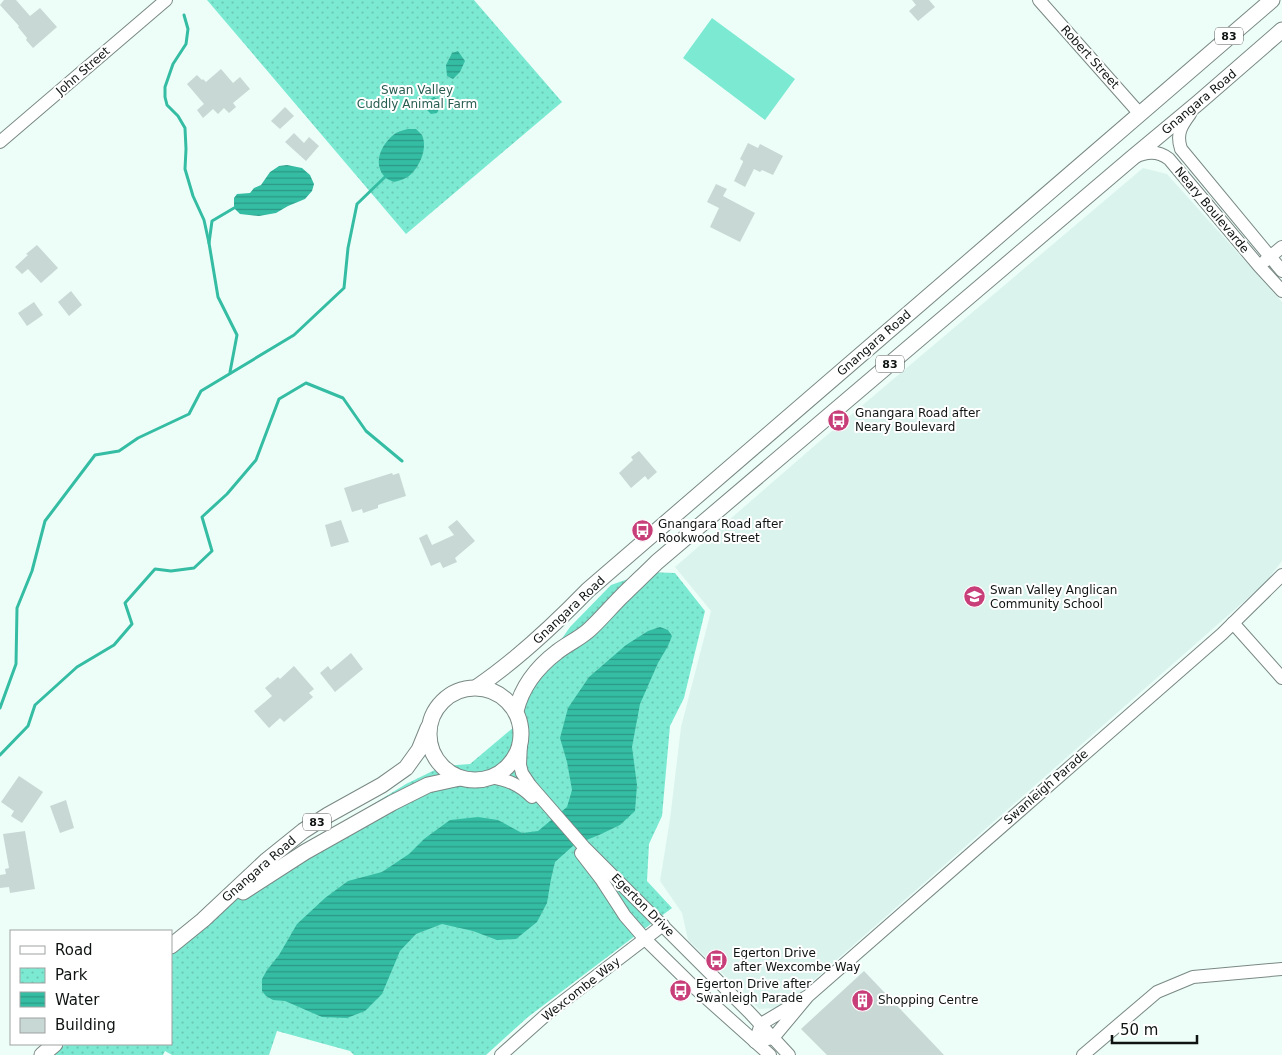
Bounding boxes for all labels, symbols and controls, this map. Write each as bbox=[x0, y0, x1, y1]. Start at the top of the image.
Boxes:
street label: Robert Street bbox=[1058, 23, 1122, 92]
road number: 83 bbox=[1215, 28, 1243, 44]
street label: John Street bbox=[53, 44, 113, 99]
street label: Gnangara Road bbox=[1159, 67, 1239, 137]
park label: Swan Valley Cuddly Animal Farm bbox=[357, 83, 477, 111]
street label: Neary Boulevarde bbox=[1172, 164, 1252, 256]
street label: Gnangara Road bbox=[834, 307, 914, 379]
road number: 83 bbox=[876, 356, 904, 372]
place label: Gnangara Road after Neary Boulevard bbox=[855, 406, 980, 434]
bus stop icon: Gnangara Road after Neary Boulevard bbox=[827, 408, 851, 432]
place label: Gnangara Road after Rookwood Street bbox=[658, 517, 783, 545]
bus stop icon: Gnangara Road after Rookwood Street bbox=[630, 519, 654, 543]
street label: Gnangara Road bbox=[530, 573, 608, 647]
place label: Swan Valley Anglican Community School bbox=[990, 583, 1117, 611]
school or university icon: Swan Valley Anglican Community School bbox=[962, 585, 986, 609]
street label: Swanleigh Parade bbox=[1001, 747, 1091, 827]
road number: 83 bbox=[303, 814, 331, 830]
street label: Gnangara Road bbox=[219, 833, 299, 905]
street label: Egerton Drive bbox=[609, 871, 677, 939]
legend bbox=[10, 930, 172, 1045]
text: Road bbox=[55, 941, 93, 959]
place label: Egerton Drive after Wexcombe Way bbox=[733, 946, 860, 974]
bus stop icon: Egerton Drive after Wexcombe Way bbox=[705, 948, 729, 972]
street label: Wexcombe Way bbox=[539, 954, 623, 1024]
text: Park bbox=[55, 966, 88, 984]
place label: Egerton Drive after Swanleigh Parade bbox=[696, 977, 811, 1005]
bus stop icon: Egerton Drive after Swanleigh Parade bbox=[668, 979, 692, 1003]
building icon: Shopping Centre bbox=[850, 988, 874, 1012]
text: Water bbox=[55, 991, 100, 1009]
place label: Shopping Centre bbox=[878, 993, 978, 1007]
scale bar bbox=[1112, 1012, 1197, 1044]
text: Building bbox=[55, 1016, 116, 1034]
text: 50 m bbox=[1120, 1021, 1158, 1039]

